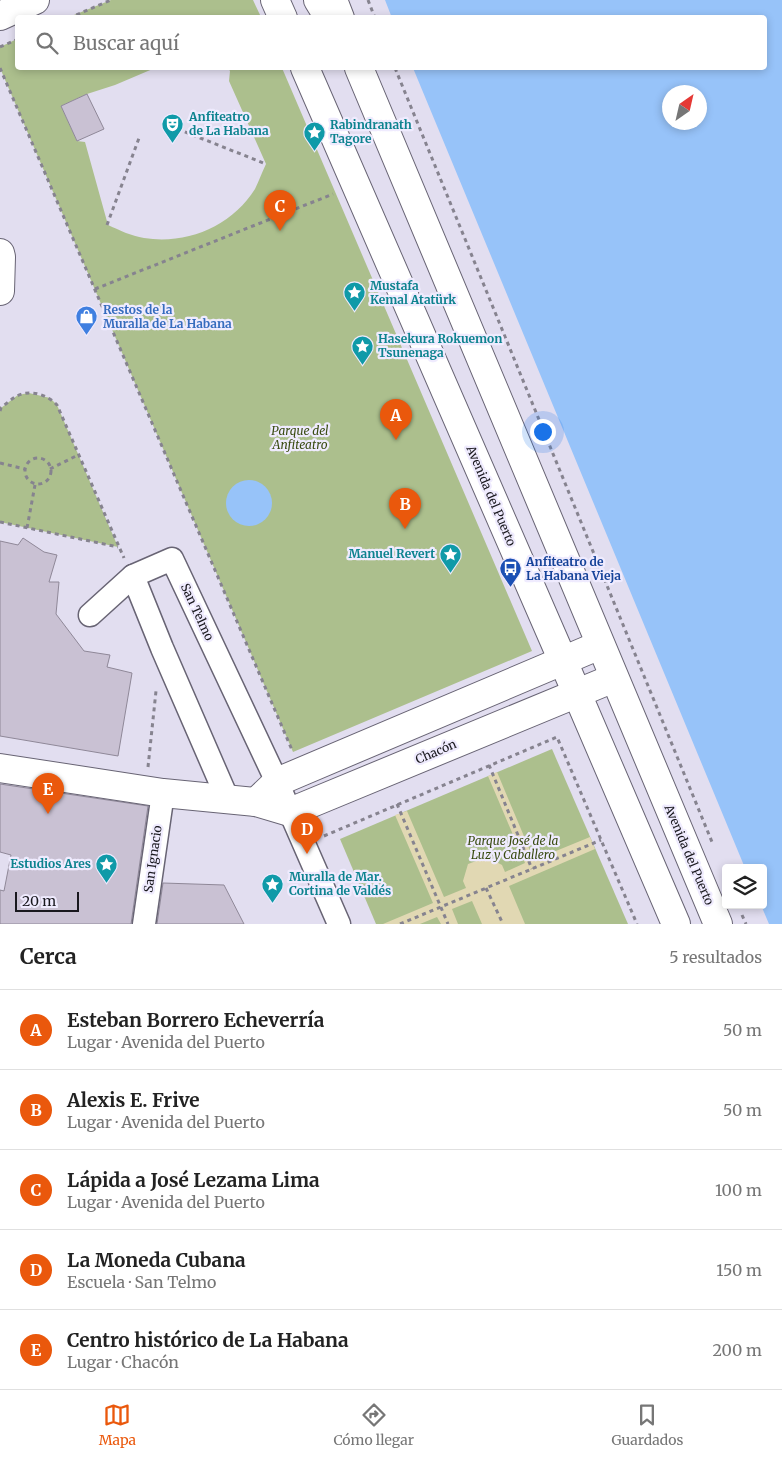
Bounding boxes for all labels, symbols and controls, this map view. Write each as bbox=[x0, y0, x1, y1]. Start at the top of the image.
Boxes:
search box bbox=[15, 15, 767, 70]
icon: search bbox=[33, 29, 61, 57]
text: Buscar aquí bbox=[73, 31, 179, 55]
north arrow bbox=[662, 85, 707, 130]
place label: Anfiteatro de La Habana bbox=[188, 109, 269, 138]
theatre icon: Anfiteatro de La Habana bbox=[161, 112, 185, 143]
place label: Rabindranath Tagore bbox=[330, 117, 412, 146]
place icon: Rabindranath Tagore bbox=[302, 120, 326, 151]
pin: C bbox=[264, 190, 296, 231]
place label: Mustafa Kemal Atatürk bbox=[370, 278, 456, 307]
place icon: Mustafa Kemal Atatürk bbox=[342, 281, 366, 312]
place label: Restos de la Muralla de La Habana bbox=[103, 302, 232, 331]
shop icon: Restos de la Muralla de La Habana bbox=[75, 305, 99, 336]
place label: Hasekura Rokuemon Tsunenaga bbox=[378, 331, 502, 360]
place icon: Hasekura Rokuemon Tsunenaga bbox=[350, 334, 374, 365]
pin: A bbox=[380, 399, 412, 440]
your location bbox=[530, 419, 556, 445]
park label: Parque del Anfiteatro bbox=[271, 423, 329, 452]
street label: Avenida del Puerto bbox=[463, 442, 519, 548]
pin: B bbox=[389, 488, 421, 529]
place icon: Manuel Revert bbox=[439, 542, 463, 573]
place label: Manuel Revert bbox=[348, 546, 435, 561]
place label: Anfiteatro de La Habana Vieja bbox=[525, 554, 621, 583]
bus stop icon: Anfiteatro de La Habana Vieja bbox=[498, 557, 522, 588]
street label: San Telmo bbox=[178, 581, 217, 643]
street label: Chacón bbox=[413, 736, 459, 767]
pin: E bbox=[32, 773, 64, 814]
street label: Avenida del Puerto bbox=[661, 801, 717, 907]
pin: D bbox=[291, 813, 323, 854]
street label: San Ignacio bbox=[140, 824, 165, 893]
park label: Parque José de la Luz y Caballero bbox=[468, 833, 559, 862]
place icon: Estudios Ares bbox=[95, 852, 119, 883]
place label: Estudios Ares bbox=[10, 856, 91, 871]
map controls bbox=[722, 864, 767, 909]
button: layers bbox=[722, 864, 767, 909]
place label: Muralla de Mar. Cortina de Valdés bbox=[289, 869, 391, 898]
place icon: Muralla de Mar. Cortina de Valdés bbox=[261, 872, 285, 903]
scale bar bbox=[15, 889, 79, 912]
text: 20 m bbox=[22, 892, 56, 910]
text: Cerca bbox=[20, 943, 77, 970]
text: 5 resultados bbox=[669, 947, 762, 967]
text: Esteban Borrero Echeverría bbox=[67, 1008, 324, 1032]
text: A bbox=[30, 1020, 42, 1040]
text: 50 m bbox=[723, 1020, 762, 1040]
text: Lugar · Avenida del Puerto bbox=[67, 1032, 265, 1052]
text: Alexis E. Frive bbox=[67, 1088, 200, 1112]
text: B bbox=[30, 1100, 42, 1120]
text: 50 m bbox=[723, 1100, 762, 1120]
text: Lugar · Avenida del Puerto bbox=[67, 1112, 265, 1132]
text: Lápida a José Lezama Lima bbox=[67, 1168, 320, 1192]
text: C bbox=[31, 1180, 41, 1200]
text: 100 m bbox=[715, 1180, 762, 1200]
text: Lugar · Avenida del Puerto bbox=[67, 1192, 265, 1212]
text: La Moneda Cubana bbox=[67, 1248, 246, 1272]
text: D bbox=[30, 1260, 42, 1280]
text: 150 m bbox=[716, 1260, 762, 1280]
text: Escuela · San Telmo bbox=[67, 1272, 216, 1292]
text: Centro histórico de La Habana bbox=[67, 1328, 349, 1352]
text: E bbox=[31, 1340, 41, 1360]
text: 200 m bbox=[712, 1340, 762, 1360]
text: Lugar · Chacón bbox=[67, 1352, 179, 1372]
tab: Mapa bbox=[99, 1401, 136, 1449]
tab: Cómo llegar bbox=[333, 1401, 414, 1449]
tab: Guardados bbox=[611, 1401, 683, 1449]

